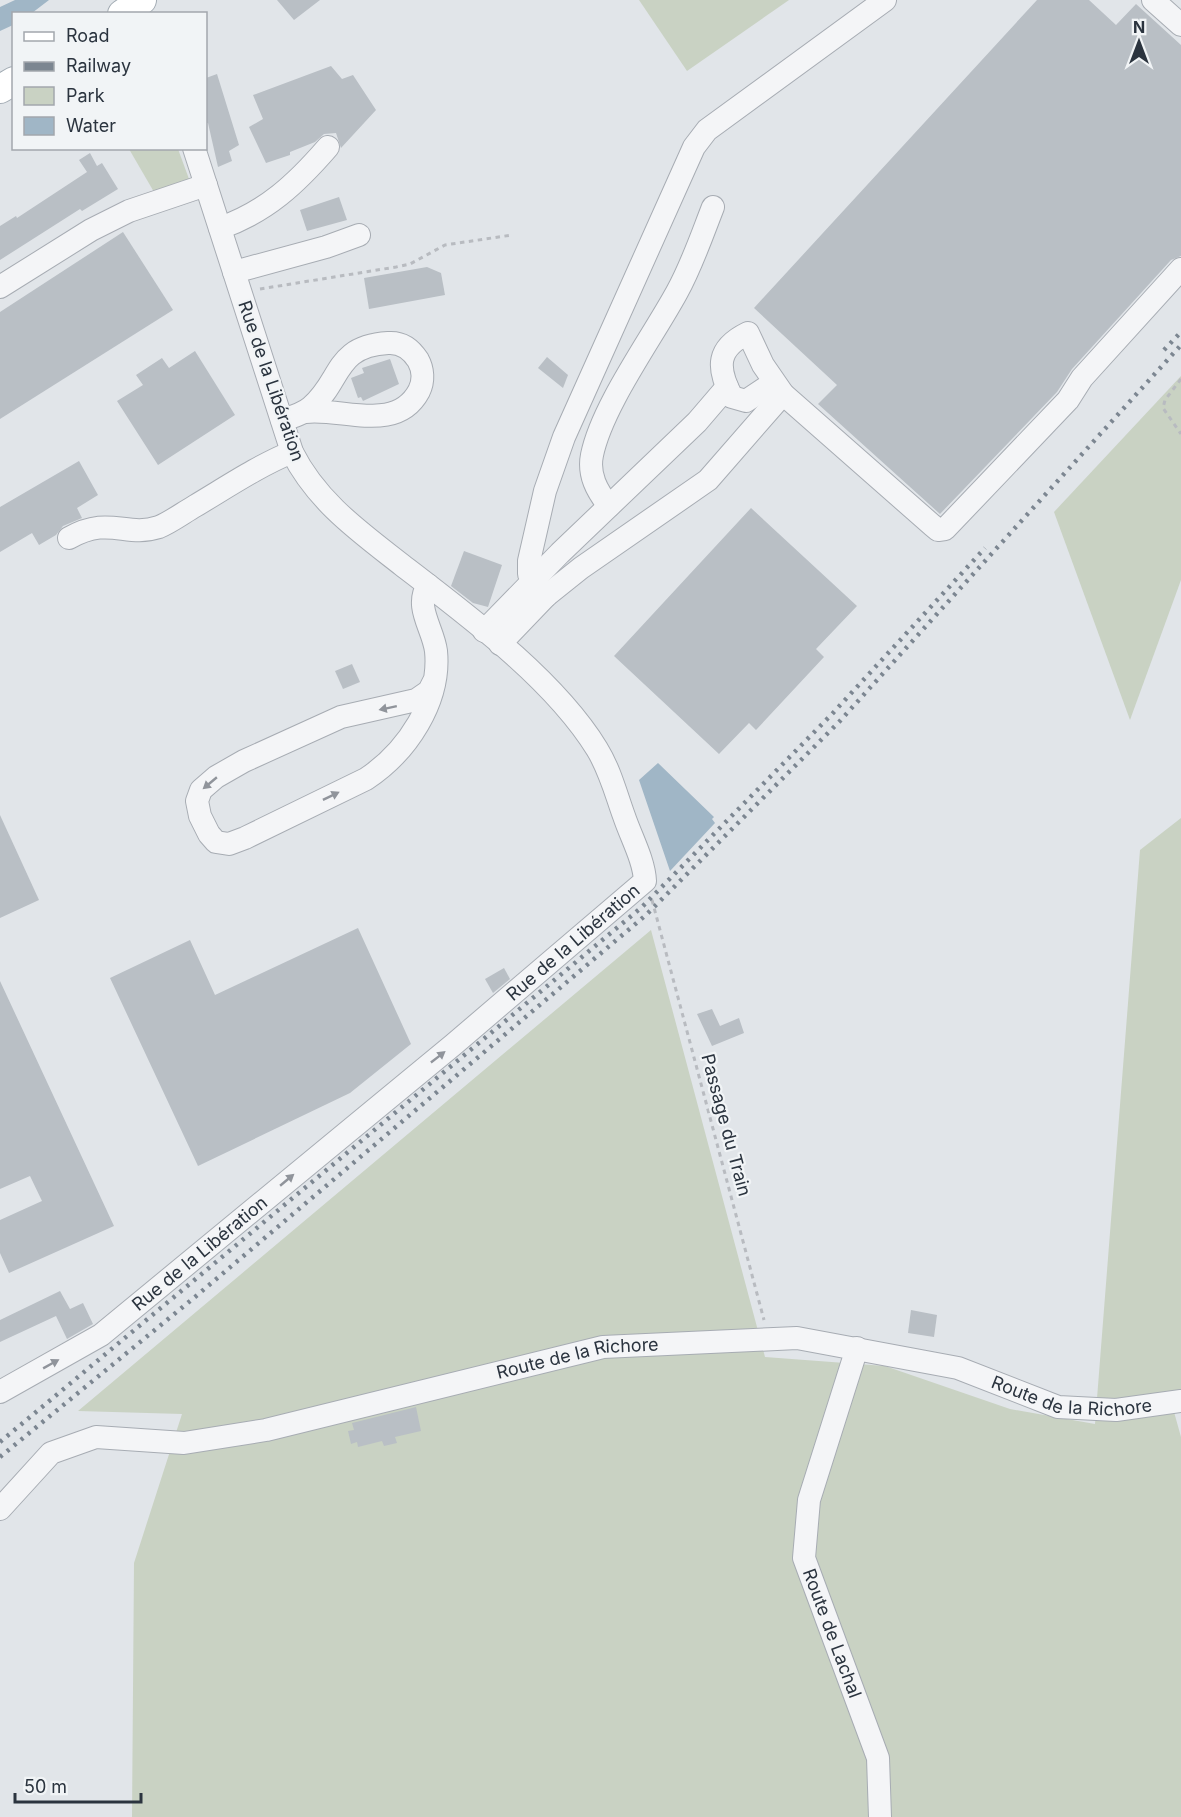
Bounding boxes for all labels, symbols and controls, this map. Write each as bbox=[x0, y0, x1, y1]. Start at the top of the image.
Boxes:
legend bbox=[12, 12, 207, 150]
north arrow bbox=[1109, 12, 1169, 72]
text: N bbox=[1133, 17, 1145, 37]
text: Road bbox=[66, 25, 109, 46]
text: Railway bbox=[66, 55, 131, 76]
text: Park bbox=[66, 85, 105, 106]
text: Water bbox=[66, 115, 116, 136]
street label: Rue de la Libération bbox=[234, 298, 309, 464]
one-way arrow bbox=[378, 704, 397, 713]
one-way arrow bbox=[202, 776, 218, 789]
one-way arrow bbox=[323, 791, 340, 800]
street label: Rue de la Libération bbox=[502, 879, 644, 1005]
one-way arrow bbox=[431, 1051, 446, 1063]
street label: Passage du Train bbox=[697, 1051, 756, 1198]
one-way arrow bbox=[279, 1173, 295, 1186]
street label: Rue de la Libération bbox=[128, 1192, 271, 1315]
street label: Route de la Richore bbox=[494, 1333, 659, 1383]
one-way arrow bbox=[43, 1359, 60, 1369]
street label: Route de la Richore bbox=[989, 1371, 1153, 1420]
street label: Route de Lachal bbox=[799, 1566, 866, 1701]
scale bar bbox=[15, 1766, 141, 1804]
text: 50 m bbox=[24, 1776, 67, 1797]

